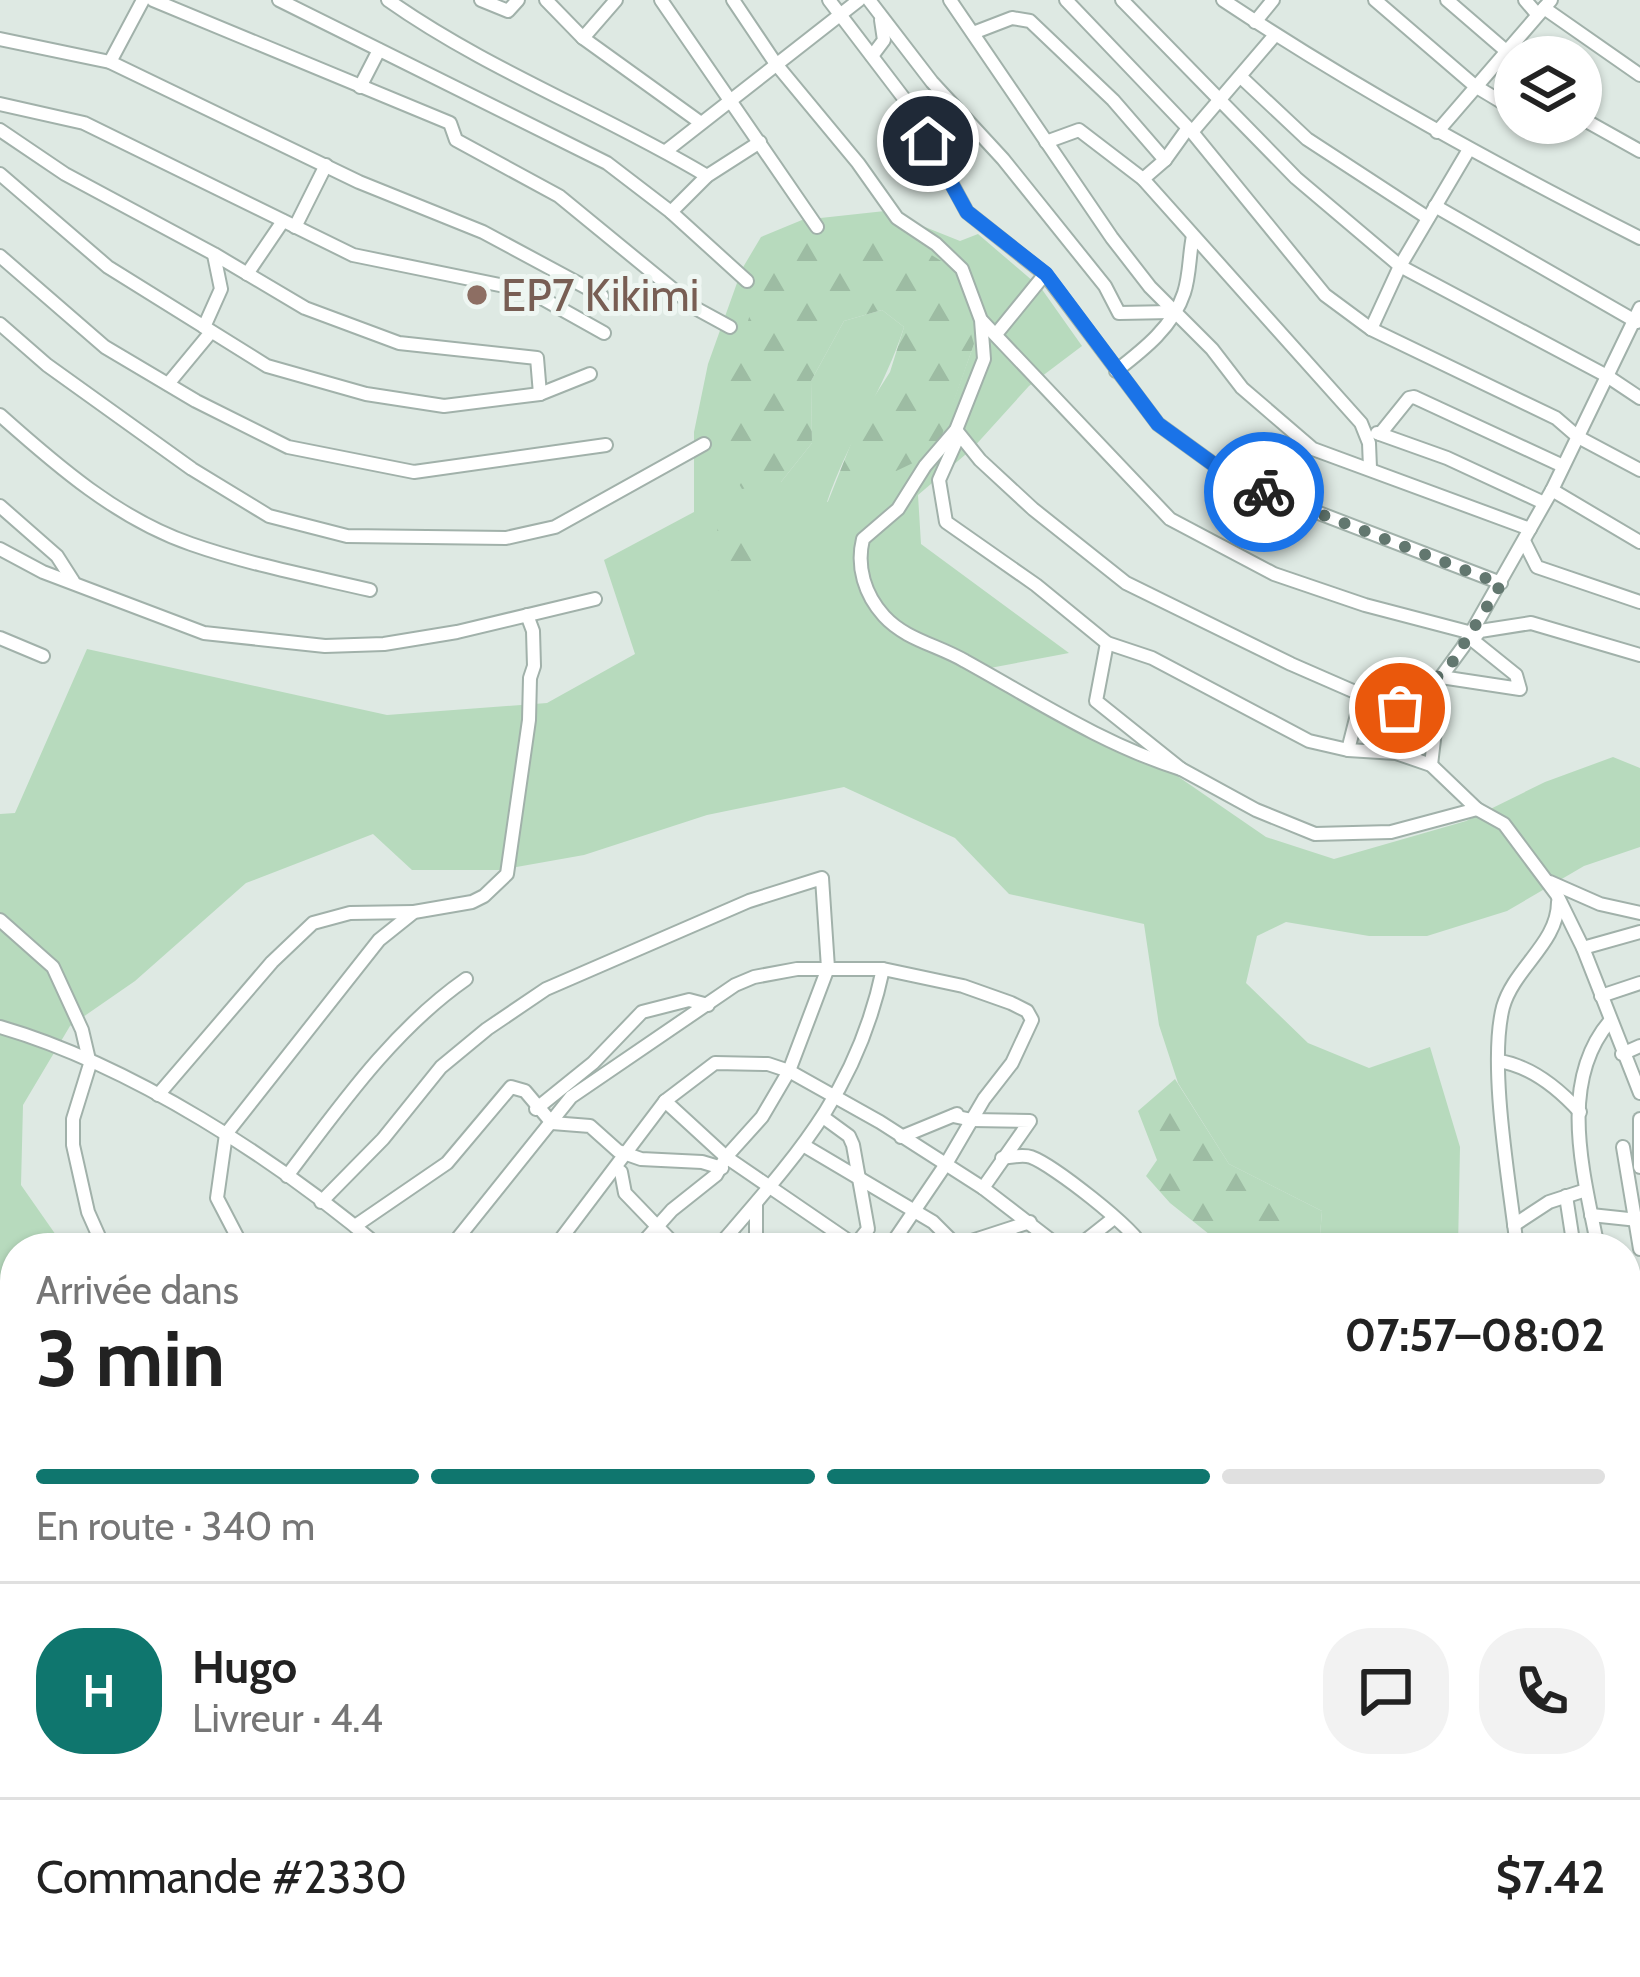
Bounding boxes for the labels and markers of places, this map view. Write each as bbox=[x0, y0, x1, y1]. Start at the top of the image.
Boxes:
pin bbox=[877, 90, 979, 192]
place label: EP7 Kikimi bbox=[501, 268, 699, 322]
marker: EP7 Kikimi bbox=[464, 282, 490, 308]
pin bbox=[1349, 657, 1451, 759]

